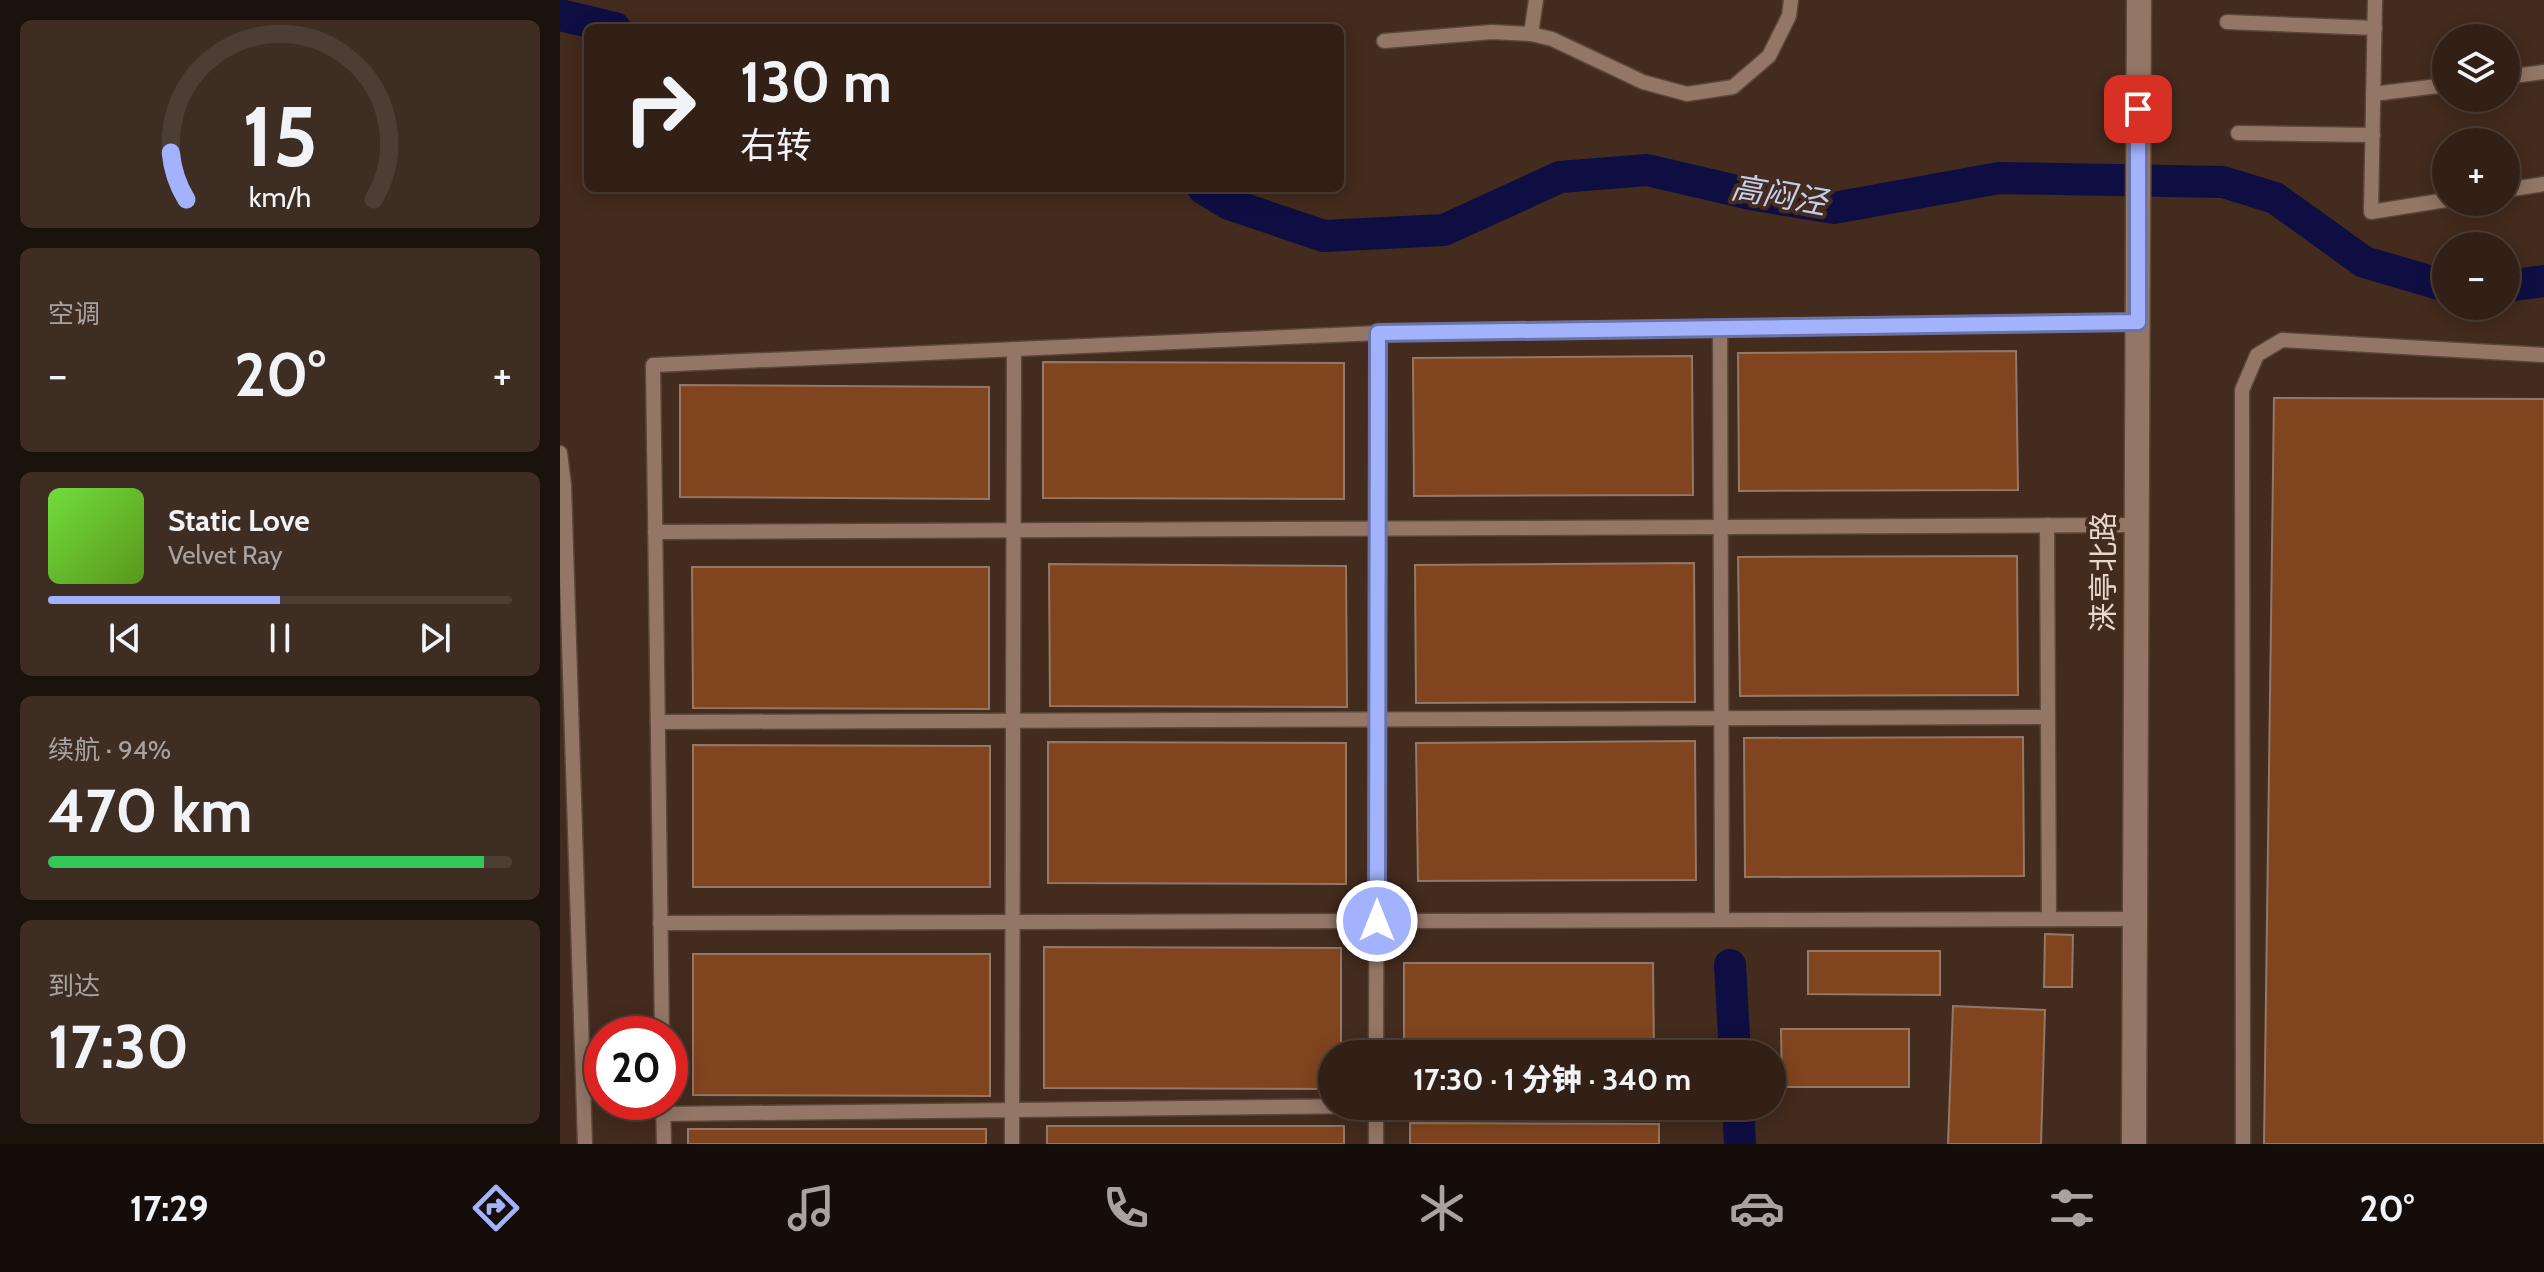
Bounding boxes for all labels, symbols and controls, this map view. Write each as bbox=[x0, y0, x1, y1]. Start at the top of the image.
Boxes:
map controls bbox=[2432, 24, 2520, 320]
button: layers bbox=[2432, 24, 2520, 112]
text: 130 m bbox=[740, 48, 892, 116]
icon: right bbox=[608, 56, 712, 160]
pin bbox=[2104, 75, 2172, 143]
text: 15 bbox=[242, 86, 318, 187]
icon: arrive bbox=[2116, 87, 2160, 131]
text: 右转 bbox=[740, 123, 812, 167]
button: + bbox=[2432, 128, 2520, 216]
water label: 高闷泾 bbox=[1728, 167, 1833, 223]
text: km/h bbox=[249, 179, 311, 214]
button: − bbox=[2432, 232, 2520, 320]
text: 空调 bbox=[48, 298, 100, 330]
text: 20° bbox=[234, 338, 326, 411]
text: − bbox=[48, 348, 67, 401]
text: + bbox=[493, 348, 512, 401]
text: Static Love bbox=[168, 502, 310, 539]
street label: 涞亭北路 bbox=[2085, 512, 2122, 632]
text: Velvet Ray bbox=[168, 539, 283, 571]
icon: previous bbox=[103, 616, 147, 660]
icon: pause bbox=[258, 616, 302, 660]
icon: next bbox=[413, 616, 457, 660]
text: 续航 · 94% bbox=[48, 734, 171, 766]
text: 470 km bbox=[48, 774, 252, 847]
position arrow bbox=[1335, 879, 1419, 963]
text: 到达 bbox=[48, 970, 100, 1002]
text: 17:30 bbox=[48, 1010, 189, 1083]
speed limit sign: 20 bbox=[584, 1016, 688, 1120]
text: 17:30 · 1 分钟 · 340 m bbox=[1413, 1061, 1691, 1098]
icon: directions bbox=[468, 1180, 524, 1236]
icon: music bbox=[783, 1180, 839, 1236]
icon: phone bbox=[1098, 1180, 1154, 1236]
icon: climate bbox=[1414, 1180, 1470, 1236]
icon: car bbox=[1729, 1180, 1785, 1236]
icon: filters bbox=[2044, 1180, 2100, 1236]
text: 17:29 bbox=[130, 1186, 209, 1230]
text: 20° bbox=[2359, 1186, 2414, 1230]

